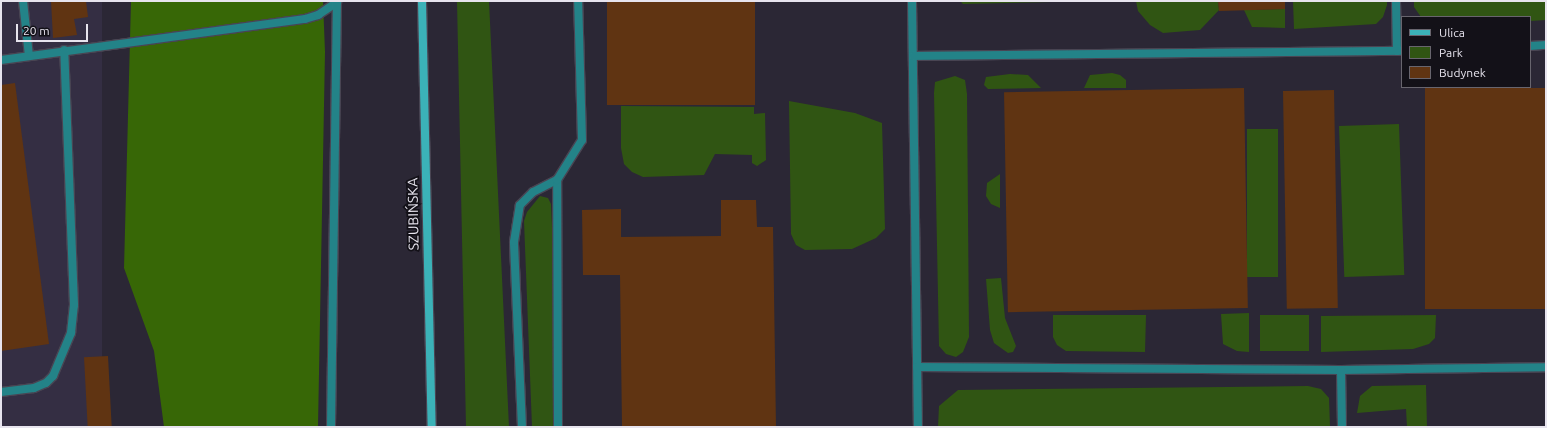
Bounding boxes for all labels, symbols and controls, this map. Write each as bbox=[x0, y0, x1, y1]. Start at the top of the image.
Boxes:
scale bar bbox=[18, 16, 90, 42]
legend bbox=[1401, 16, 1531, 88]
text: 20 m bbox=[23, 24, 50, 37]
text: Ulica bbox=[1439, 26, 1465, 39]
text: Park bbox=[1439, 46, 1463, 59]
text: Budynek bbox=[1439, 66, 1486, 79]
street label: SZUBIŃSKA bbox=[404, 178, 422, 250]

